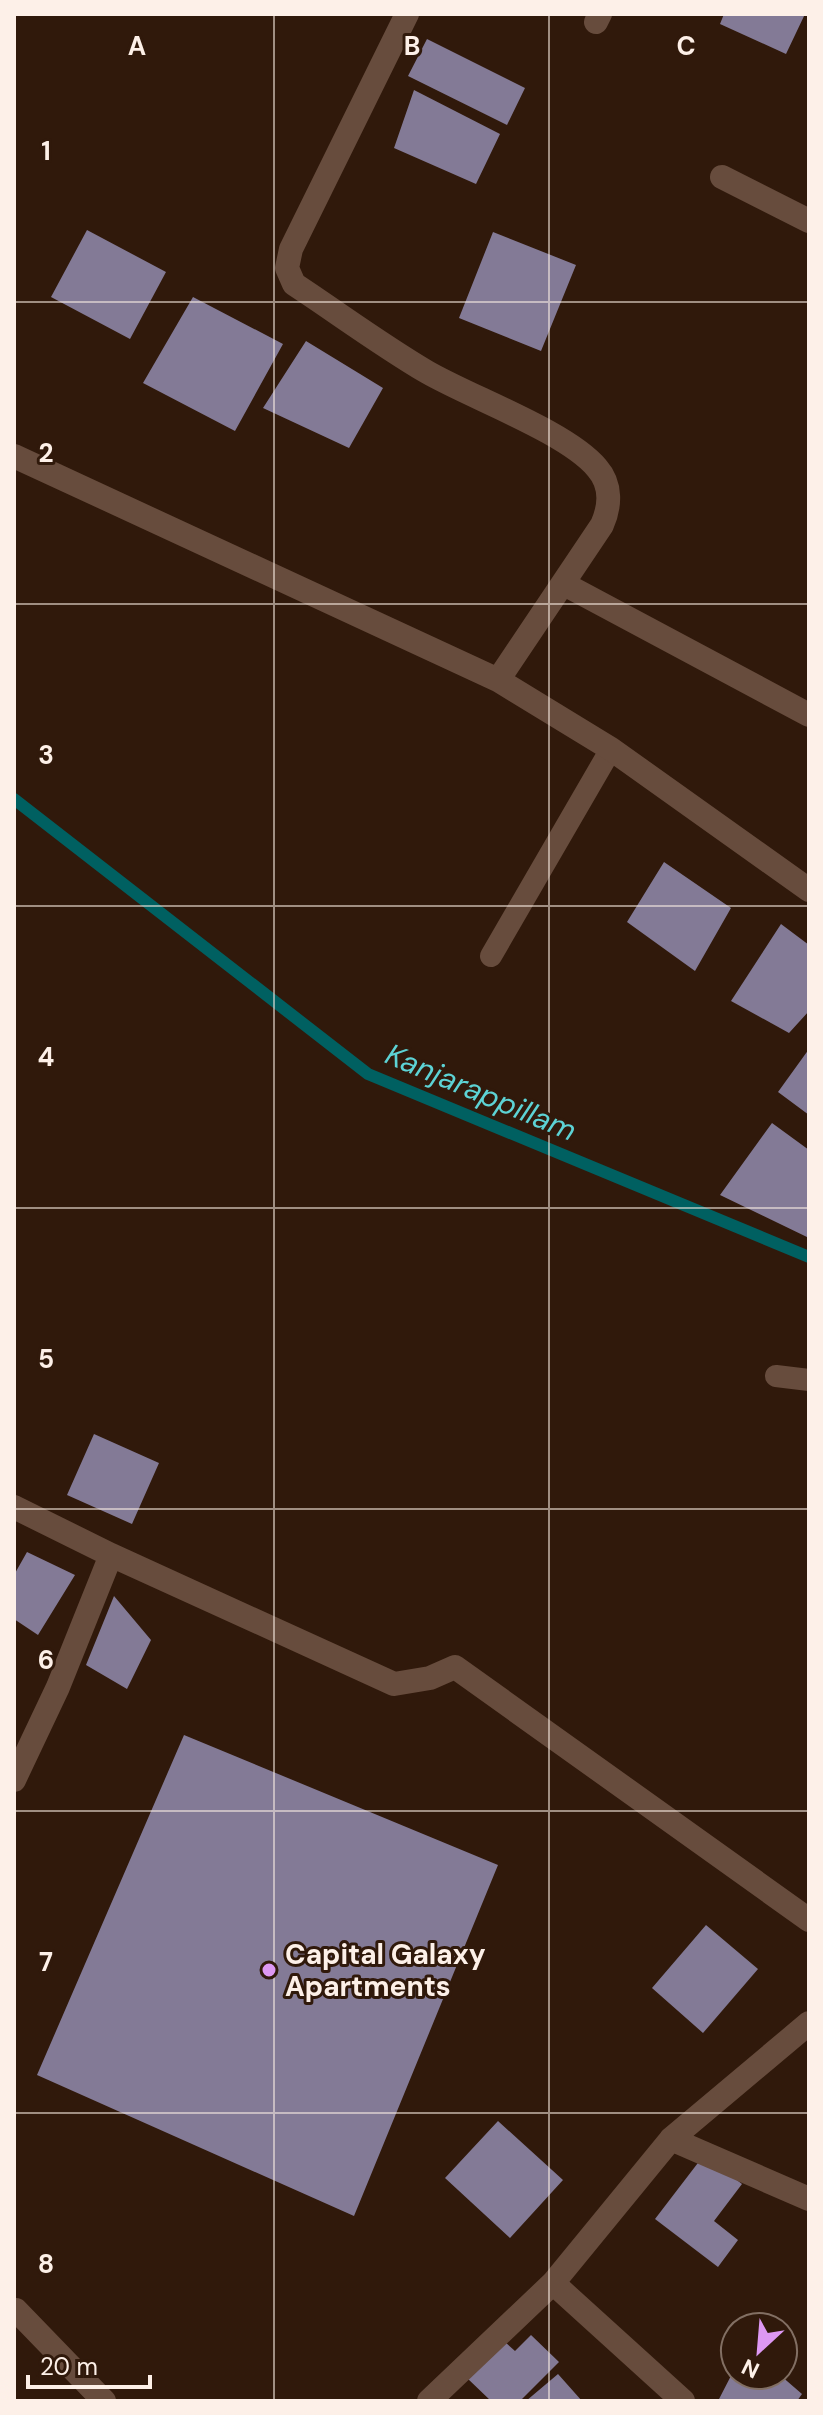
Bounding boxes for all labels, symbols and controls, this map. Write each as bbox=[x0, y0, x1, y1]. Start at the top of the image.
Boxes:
text: A bbox=[128, 29, 146, 63]
text: B bbox=[404, 29, 420, 63]
text: C bbox=[676, 29, 696, 63]
text: 1 bbox=[41, 134, 51, 168]
text: 2 bbox=[38, 436, 54, 470]
text: 3 bbox=[38, 738, 54, 772]
water label: Kanjarappillam bbox=[380, 1034, 582, 1150]
text: 4 bbox=[38, 1040, 54, 1074]
text: 5 bbox=[38, 1342, 54, 1376]
text: 6 bbox=[38, 1643, 54, 1677]
place label: Capital Galaxy Apartments bbox=[285, 1936, 486, 2005]
text: 7 bbox=[39, 1945, 53, 1979]
marker: Capital Galaxy Apartments bbox=[260, 1961, 278, 1979]
text: 8 bbox=[38, 2247, 54, 2281]
north arrow bbox=[719, 2311, 799, 2391]
scale bar bbox=[28, 2339, 150, 2389]
text: 20 m bbox=[40, 2351, 98, 2382]
text: N bbox=[737, 2352, 764, 2385]

